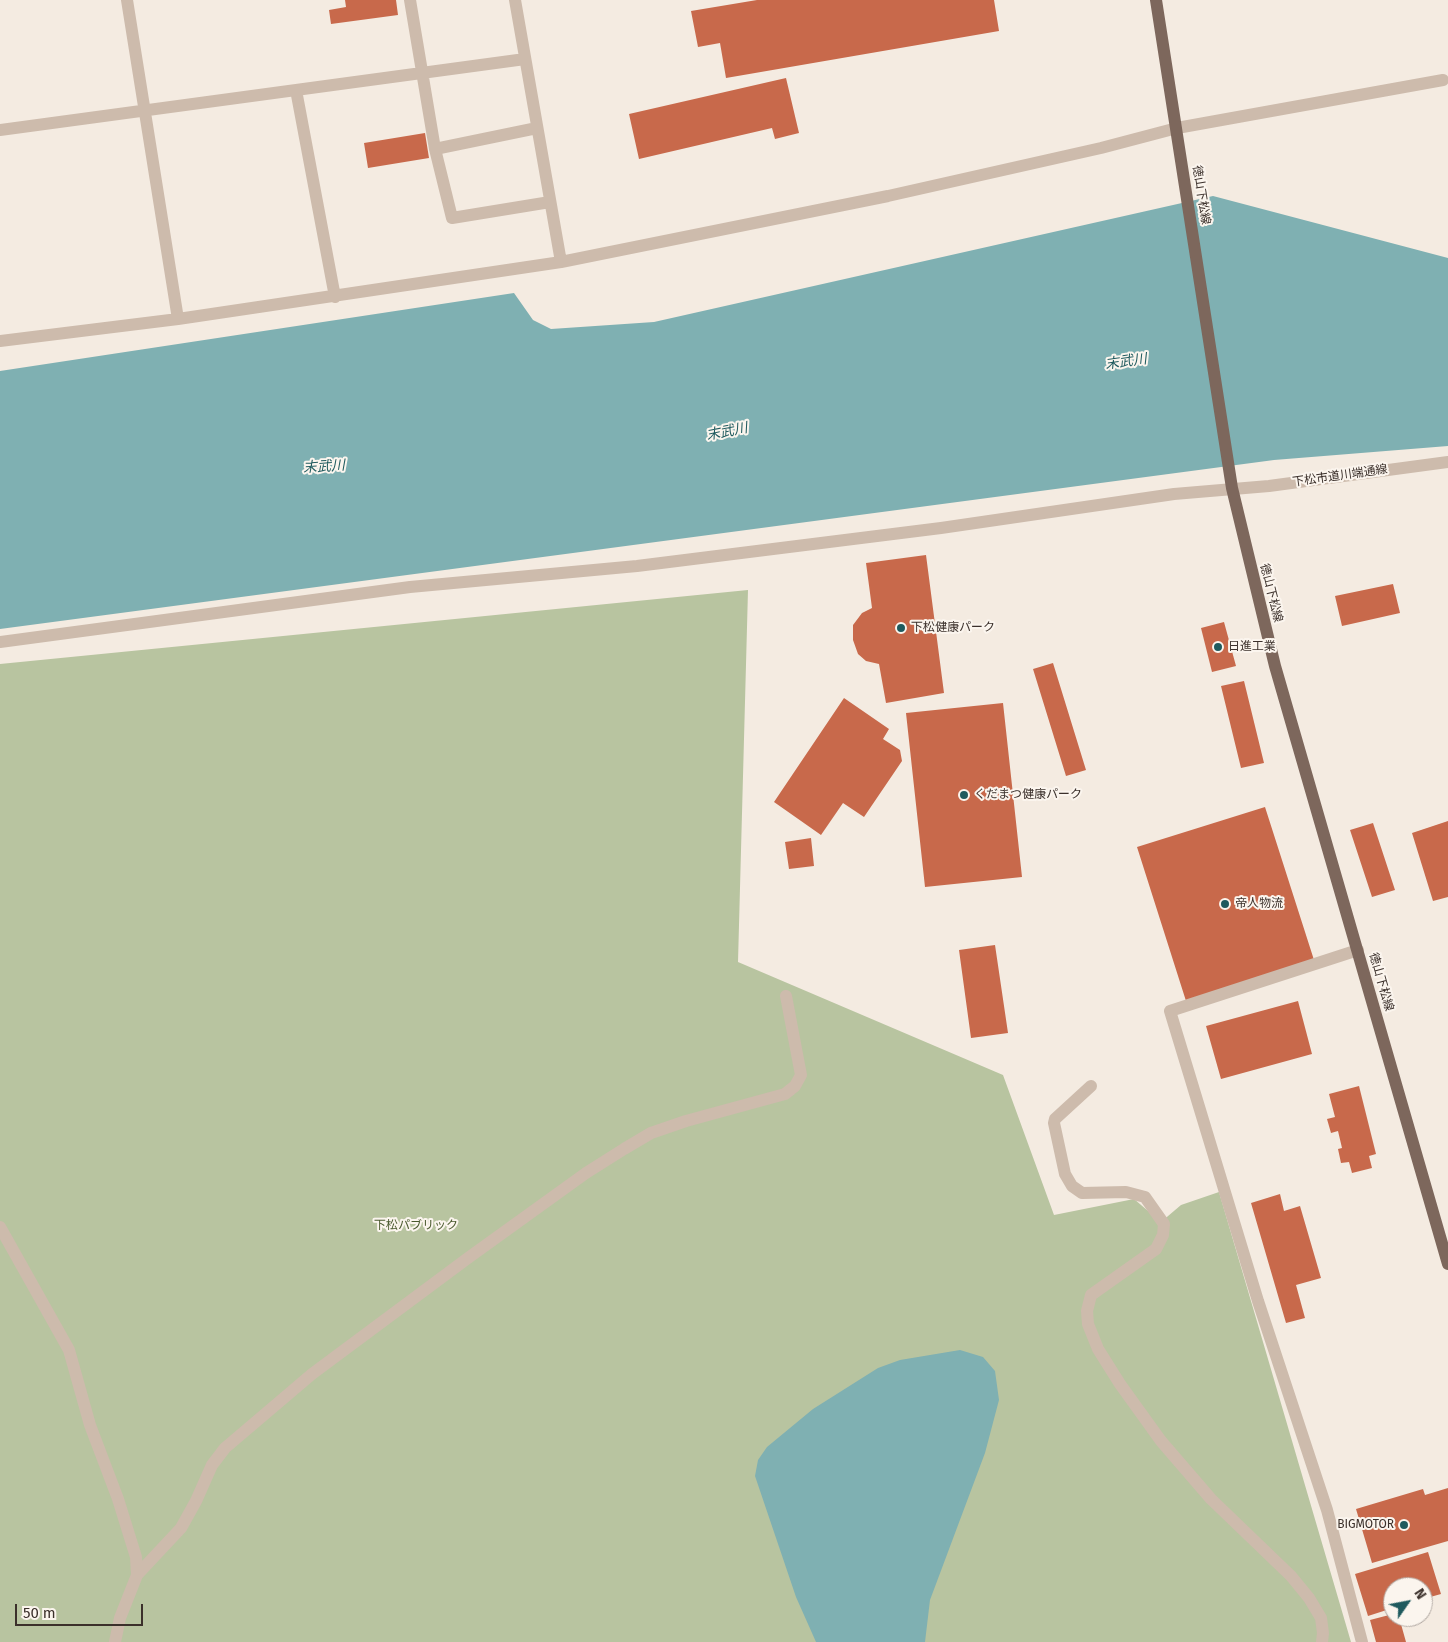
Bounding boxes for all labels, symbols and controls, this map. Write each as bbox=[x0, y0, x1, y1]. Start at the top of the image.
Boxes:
street label: 徳山下松線 bbox=[1189, 164, 1213, 226]
water label: 末武川 bbox=[1104, 351, 1148, 373]
water label: 末武川 bbox=[705, 420, 749, 444]
water label: 末武川 bbox=[302, 457, 346, 477]
street label: 下松市道川端通線 bbox=[1291, 462, 1389, 490]
street label: 徳山下松線 bbox=[1257, 562, 1285, 624]
place label: 下松健康パーク bbox=[911, 621, 995, 635]
marker: 下松健康パーク bbox=[895, 622, 907, 634]
place label: 日進工業 bbox=[1228, 640, 1276, 654]
marker: 日進工業 bbox=[1212, 641, 1224, 653]
place label: くだまつ健康パーク bbox=[974, 788, 1082, 802]
marker: くだまつ健康パーク bbox=[958, 789, 970, 801]
place label: 帝人物流 bbox=[1235, 897, 1283, 911]
marker: 帝人物流 bbox=[1219, 898, 1231, 910]
street label: 徳山下松線 bbox=[1366, 951, 1396, 1013]
park label: 下松パブリック bbox=[374, 1219, 458, 1233]
place label: BIGMOTOR bbox=[1337, 1518, 1394, 1532]
marker: BIGMOTOR bbox=[1398, 1519, 1410, 1531]
north arrow bbox=[1383, 1577, 1433, 1627]
text: N bbox=[1410, 1586, 1430, 1603]
scale bar bbox=[18, 1594, 145, 1626]
text: 50 m bbox=[23, 1604, 56, 1622]

